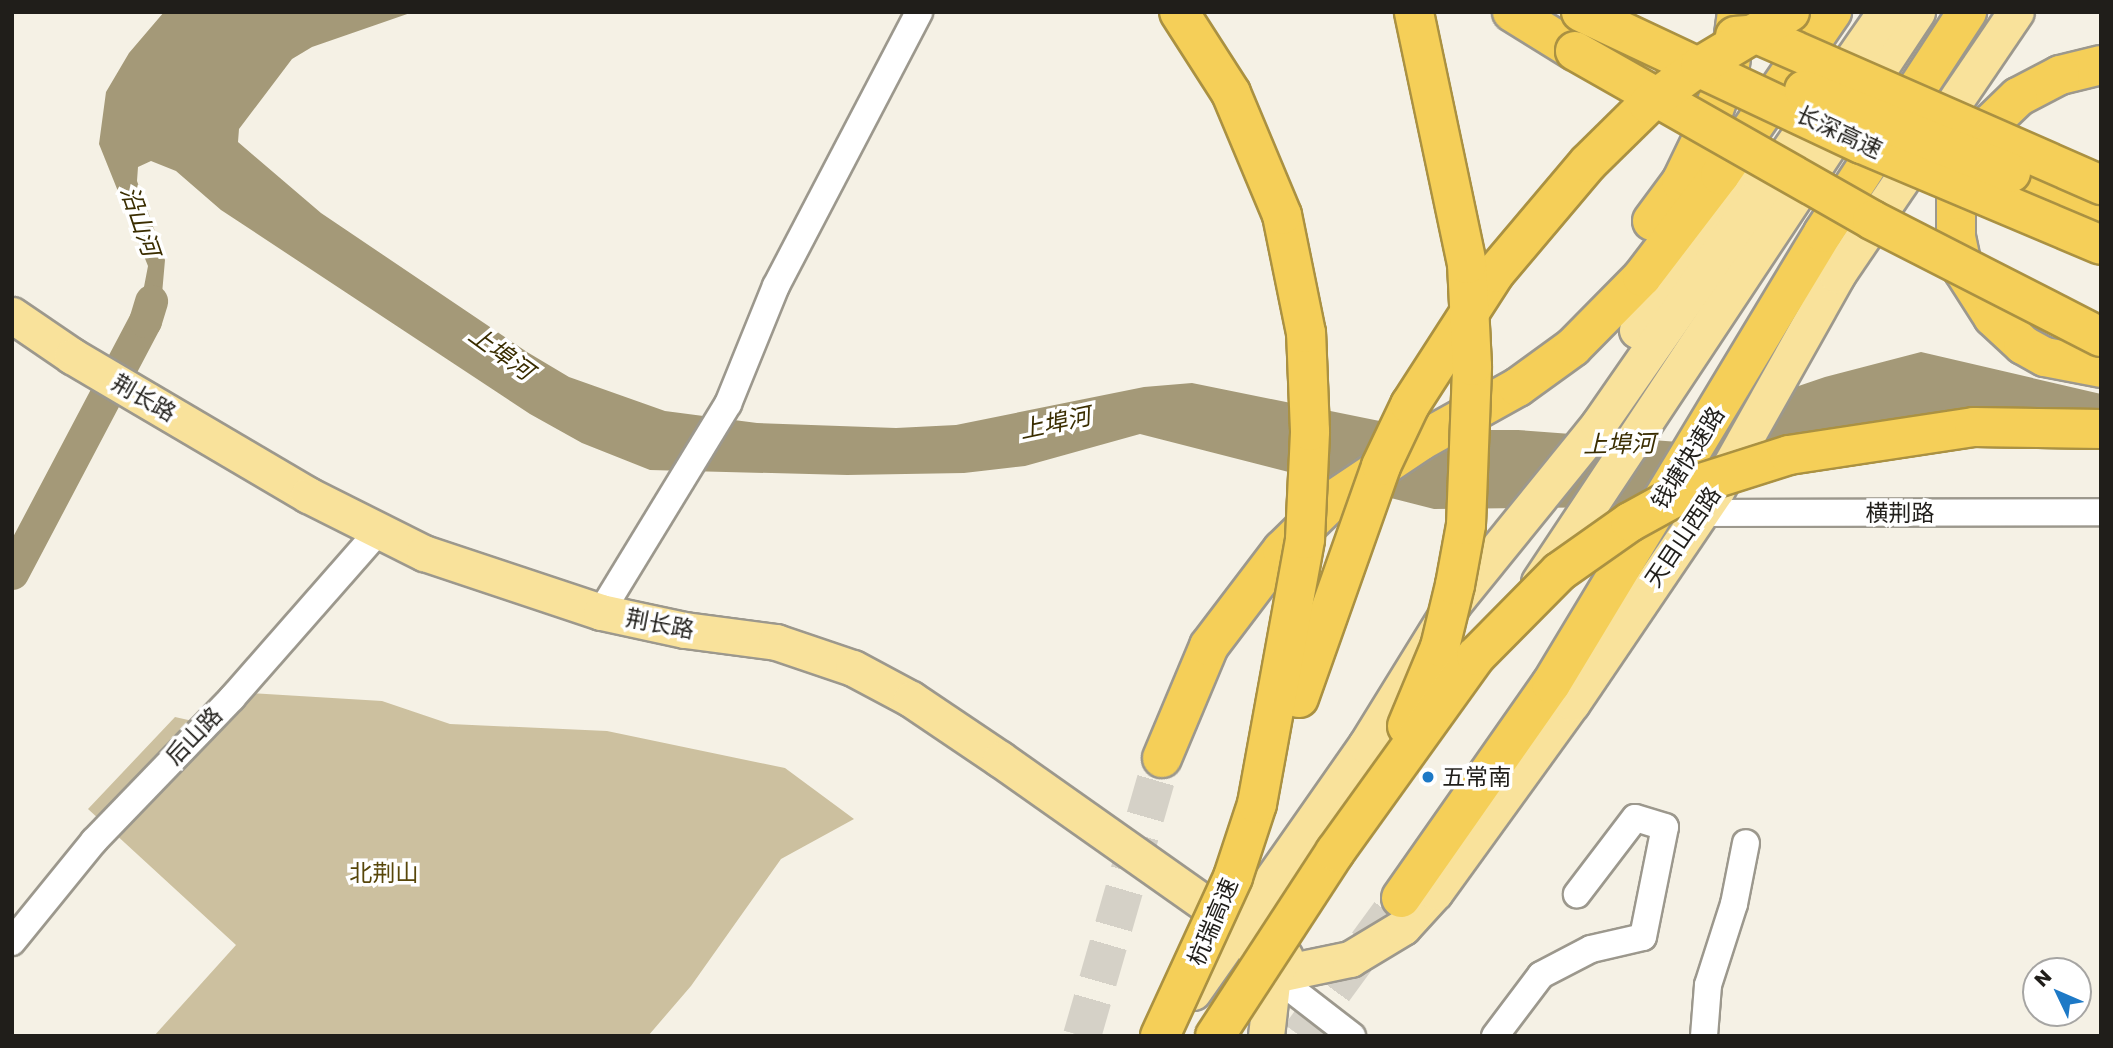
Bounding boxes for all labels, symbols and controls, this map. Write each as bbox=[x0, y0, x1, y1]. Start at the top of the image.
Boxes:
street label: 长深高速 bbox=[1791, 100, 1887, 164]
water label: 沿山河 bbox=[115, 182, 165, 260]
water label: 上埠河 bbox=[463, 320, 539, 386]
street label: 荆长路 bbox=[107, 369, 181, 427]
water label: 上埠河 bbox=[1017, 401, 1093, 445]
street label: 钱塘快速路 bbox=[1646, 402, 1730, 514]
water label: 上埠河 bbox=[1583, 429, 1655, 459]
street label: 天目山西路 bbox=[1639, 482, 1727, 592]
street label: 横荆路 bbox=[1866, 499, 1934, 527]
street label: 荆长路 bbox=[624, 604, 696, 644]
street label: 后山路 bbox=[160, 702, 228, 770]
place label: 五常南 bbox=[1442, 763, 1511, 791]
marker: 五常南 bbox=[1420, 769, 1436, 785]
park label: 北荆山 bbox=[350, 859, 418, 887]
street label: 杭瑞高速 bbox=[1182, 874, 1244, 970]
north arrow bbox=[2022, 957, 2092, 1027]
text: N bbox=[2028, 964, 2058, 993]

